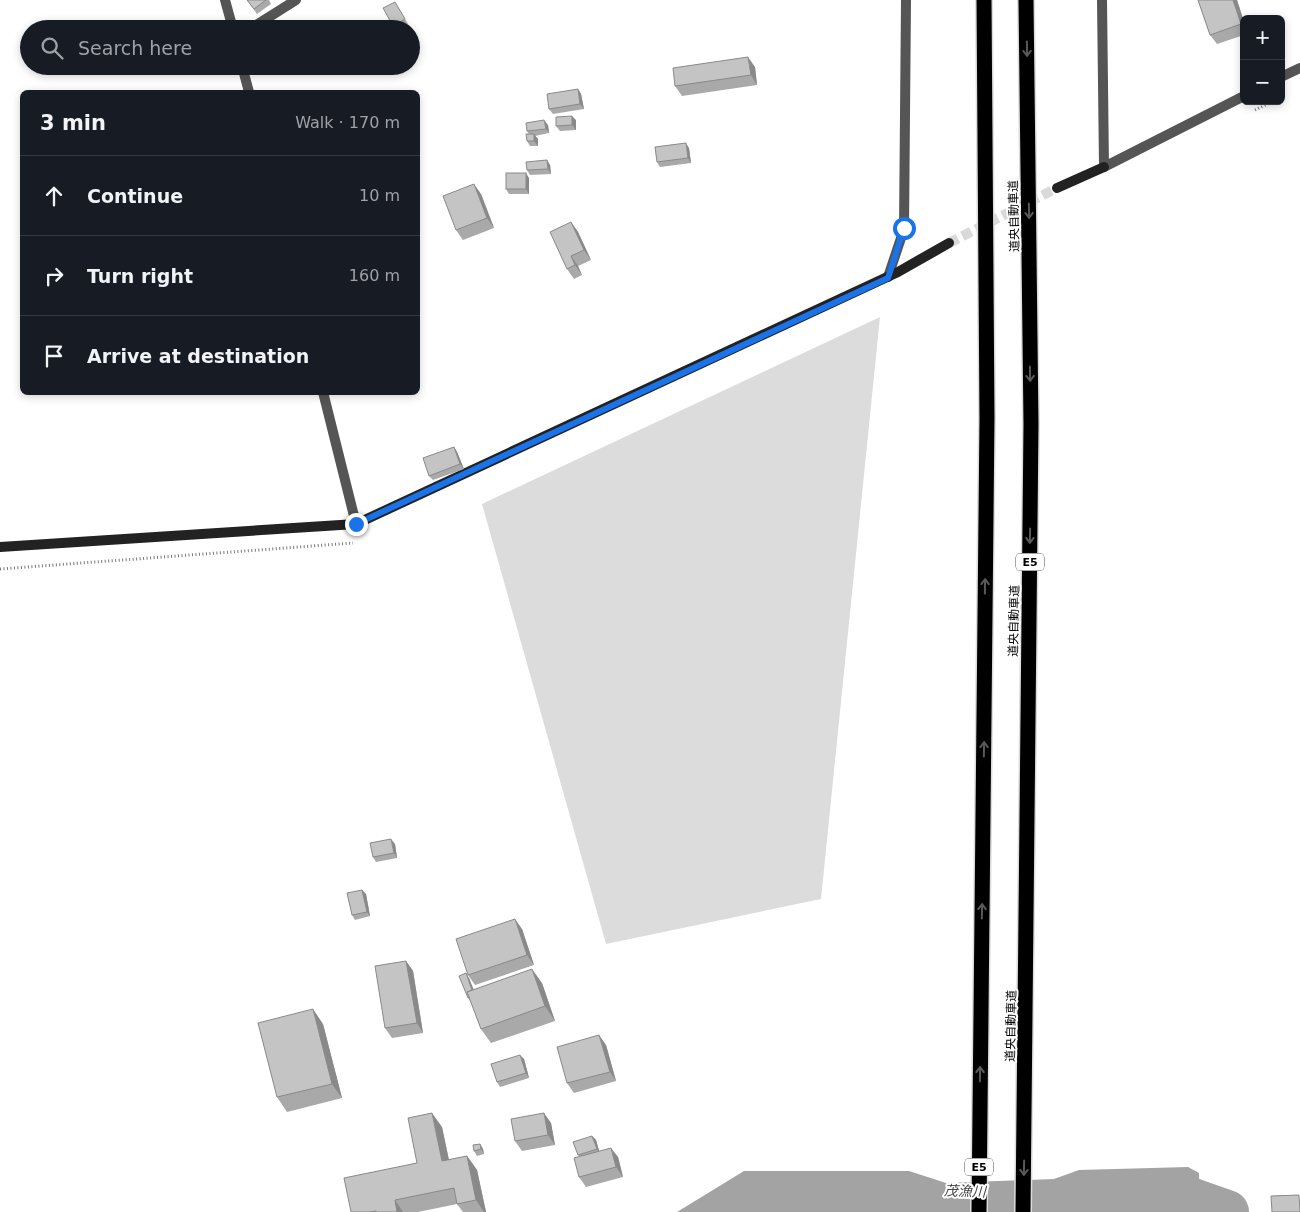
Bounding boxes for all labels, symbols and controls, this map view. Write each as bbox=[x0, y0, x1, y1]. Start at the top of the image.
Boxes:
map controls bbox=[1240, 15, 1285, 105]
button: + bbox=[1240, 15, 1285, 60]
search box bbox=[20, 20, 420, 75]
icon: search bbox=[38, 34, 66, 62]
text: Search here bbox=[78, 37, 192, 59]
one-way arrow bbox=[1022, 40, 1032, 56]
button: − bbox=[1240, 60, 1285, 105]
text: 3 min bbox=[40, 111, 106, 135]
text: Walk · 170 m bbox=[295, 113, 400, 132]
street label: 道央自動車道 bbox=[1006, 180, 1022, 252]
icon: ahead bbox=[40, 182, 68, 210]
text: Continue bbox=[87, 185, 183, 207]
text: 10 m bbox=[359, 186, 400, 205]
one-way arrow bbox=[1024, 202, 1034, 219]
route start bbox=[893, 217, 916, 240]
icon: right bbox=[40, 262, 68, 290]
text: Turn right bbox=[87, 265, 193, 287]
text: 160 m bbox=[349, 266, 400, 285]
icon: arrive bbox=[40, 342, 68, 370]
text: Arrive at destination bbox=[87, 345, 309, 367]
one-way arrow bbox=[1025, 365, 1035, 381]
route end bbox=[345, 513, 368, 536]
one-way arrow bbox=[1025, 528, 1035, 544]
road number: E5 bbox=[1016, 554, 1044, 570]
one-way arrow bbox=[980, 579, 990, 595]
street label: 道央自動車道 bbox=[1006, 585, 1022, 657]
one-way arrow bbox=[979, 741, 989, 758]
one-way arrow bbox=[977, 904, 987, 920]
street label: 道央自動車道 bbox=[1003, 990, 1019, 1062]
one-way arrow bbox=[976, 1066, 985, 1082]
road number: E5 bbox=[965, 1158, 993, 1176]
one-way arrow bbox=[1019, 1160, 1029, 1176]
water label: 茂漁川 bbox=[944, 1182, 988, 1200]

